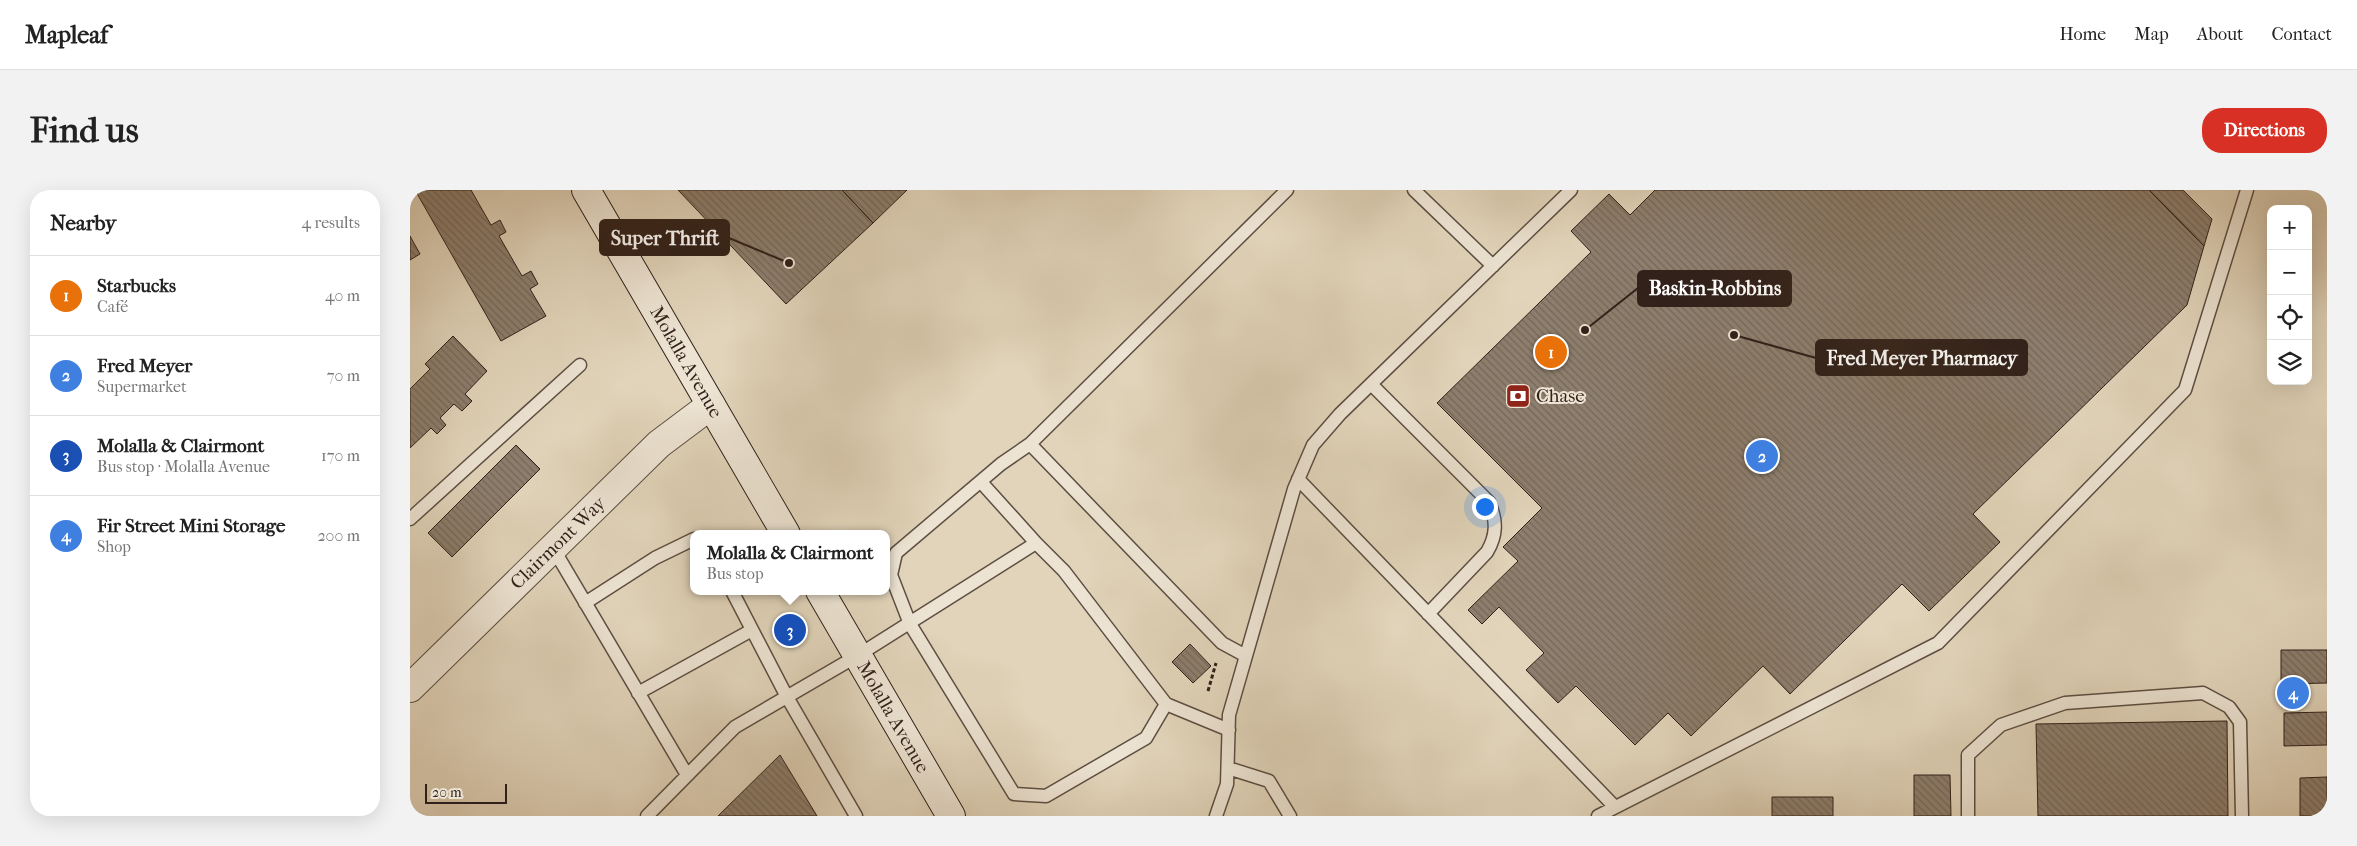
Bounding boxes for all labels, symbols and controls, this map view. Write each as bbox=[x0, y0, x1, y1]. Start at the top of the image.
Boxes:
text: Mapleaf bbox=[25, 21, 108, 49]
text: Home bbox=[2059, 24, 2106, 45]
text: Map bbox=[2134, 24, 2169, 45]
text: About bbox=[2197, 24, 2243, 45]
text: Contact bbox=[2271, 24, 2332, 45]
button: Directions bbox=[2202, 108, 2327, 153]
text: Find us bbox=[30, 110, 139, 151]
map controls bbox=[2267, 205, 2312, 385]
button: + bbox=[2267, 205, 2312, 250]
text: Nearby bbox=[50, 211, 116, 235]
text: 4 results bbox=[302, 213, 360, 232]
callout: Super Thrift bbox=[600, 220, 729, 255]
text: Super Thrift bbox=[611, 227, 720, 250]
button: − bbox=[2267, 250, 2312, 295]
callout: Baskin-Robbins bbox=[1638, 271, 1791, 306]
text: Starbucks bbox=[97, 275, 176, 297]
text: Baskin-Robbins bbox=[1649, 277, 1782, 300]
text: 1 bbox=[63, 286, 69, 305]
text: 40 m bbox=[325, 286, 360, 305]
button: locate bbox=[2267, 295, 2312, 340]
text: Café bbox=[97, 297, 128, 316]
street label: Molalla Avenue bbox=[645, 302, 727, 422]
pin: 1 bbox=[1535, 333, 1567, 371]
callout: Fred Meyer Pharmacy bbox=[1816, 340, 2027, 375]
button: layers bbox=[2267, 340, 2312, 385]
text: Fred Meyer Pharmacy bbox=[1825, 347, 2019, 370]
text: Fred Meyer bbox=[97, 355, 192, 377]
text: 2 bbox=[62, 366, 70, 385]
text: 70 m bbox=[327, 366, 360, 385]
text: Supermarket bbox=[97, 377, 187, 396]
bank icon: Chase bbox=[1505, 383, 1531, 409]
place label: Chase bbox=[1536, 385, 1585, 407]
text: Molalla & Clairmont bbox=[97, 435, 264, 457]
pin: 2 bbox=[1746, 437, 1778, 475]
text: 3 bbox=[63, 446, 69, 465]
text: 170 m bbox=[321, 446, 360, 465]
text: Bus stop · Molalla Avenue bbox=[97, 457, 270, 476]
street label: Clairmont Way bbox=[506, 492, 611, 594]
your location bbox=[1472, 494, 1498, 520]
text: Fir Street Mini Storage bbox=[97, 515, 285, 537]
text: 4 bbox=[61, 526, 71, 545]
text: 200 m bbox=[317, 526, 360, 545]
popup bbox=[690, 530, 890, 595]
text: Shop bbox=[97, 537, 131, 556]
text: Molalla & Clairmont bbox=[706, 542, 874, 564]
text: Bus stop bbox=[706, 564, 764, 583]
pin: 3 bbox=[774, 611, 806, 649]
street label: Molalla Avenue bbox=[852, 657, 934, 777]
pin: 4 bbox=[2277, 674, 2309, 712]
scale bar bbox=[425, 781, 508, 804]
text: 20 m bbox=[432, 784, 462, 801]

